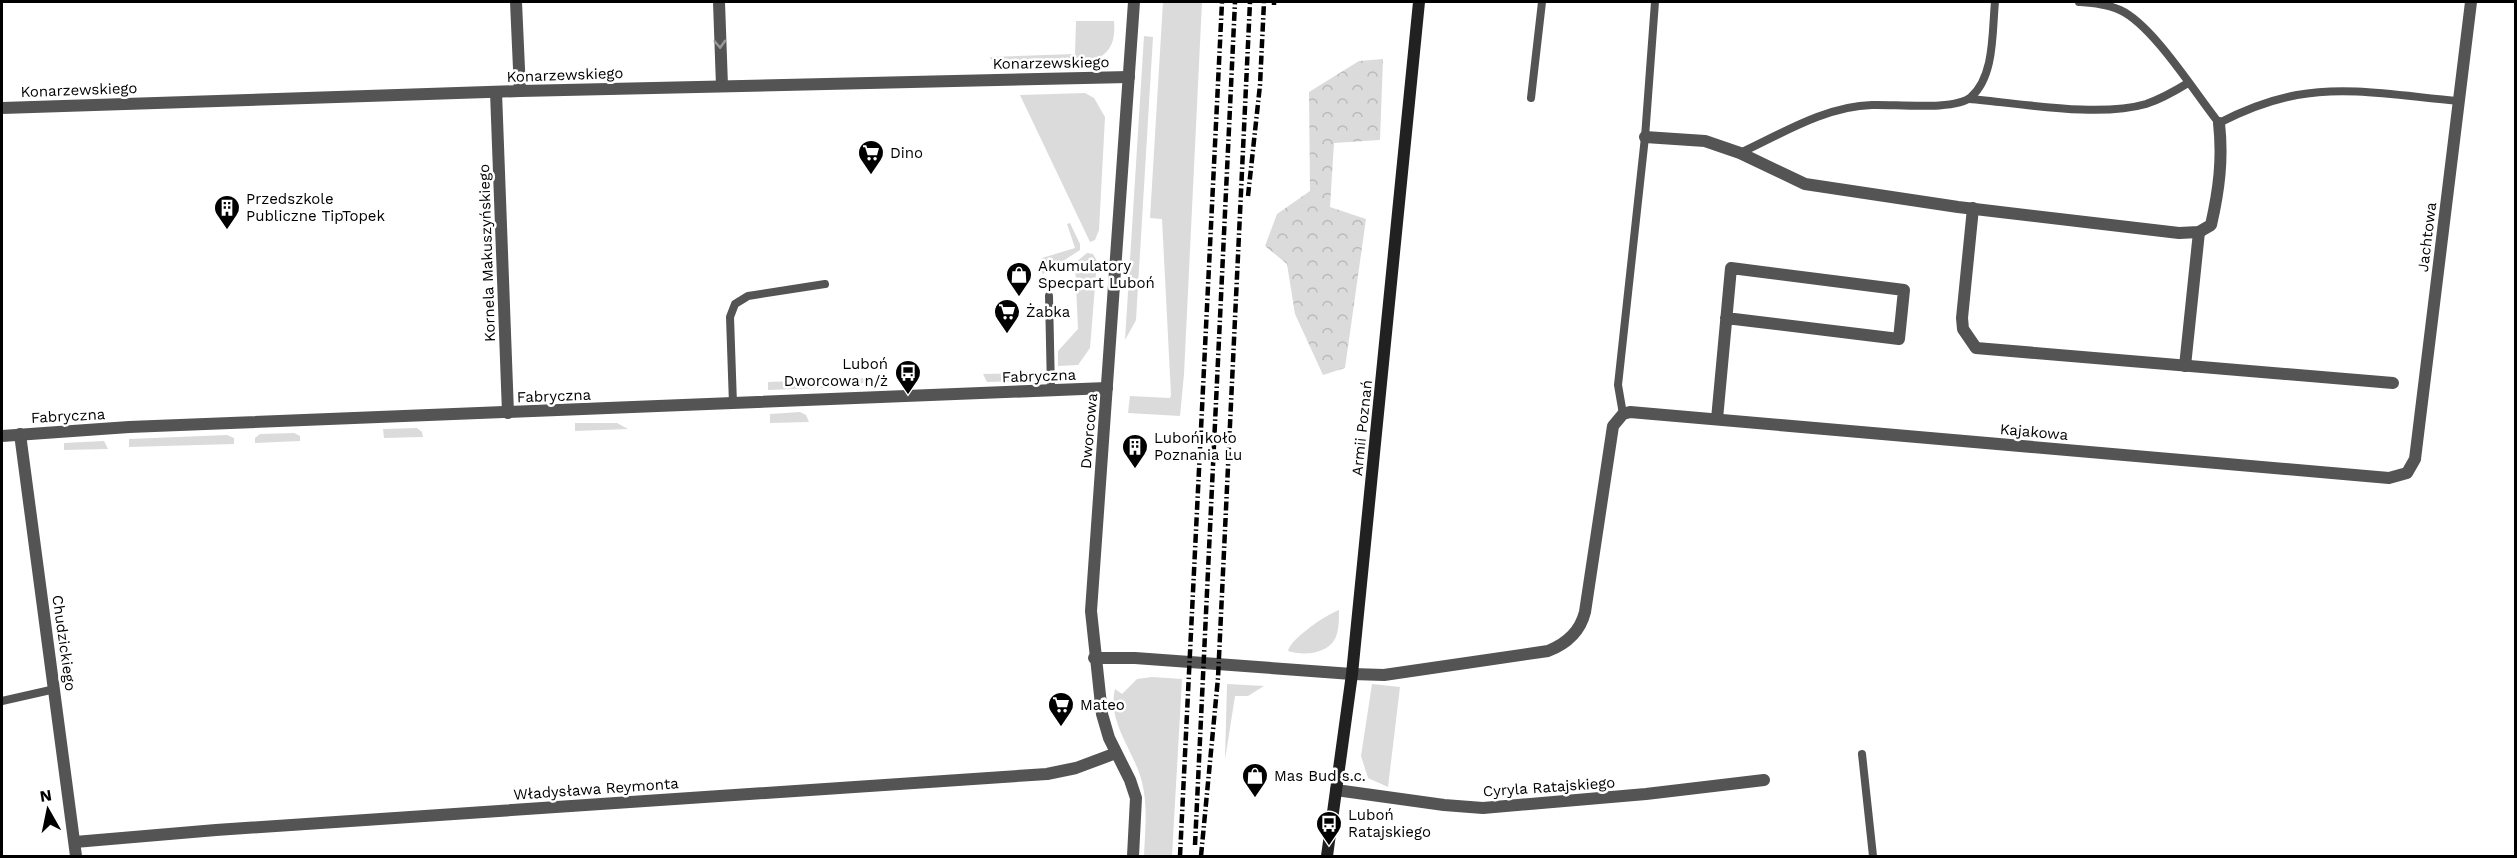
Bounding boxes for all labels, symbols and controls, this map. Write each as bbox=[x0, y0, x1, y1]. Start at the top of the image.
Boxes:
one-way arrow bbox=[714, 39, 727, 48]
street label: Konarzewskiego bbox=[992, 53, 1110, 73]
street label: Konarzewskiego bbox=[506, 64, 624, 86]
street label: Konarzewskiego bbox=[20, 79, 138, 101]
supermarket icon: Dino bbox=[856, 138, 886, 176]
place label: Dino bbox=[890, 144, 923, 162]
street label: Kornela Makuszyńskiego bbox=[475, 164, 499, 342]
place label: Przedszkole Publiczne TipTopek bbox=[246, 190, 385, 225]
building icon: Przedszkole Publiczne TipTopek bbox=[212, 193, 242, 231]
street label: Jachtowa bbox=[2414, 201, 2440, 273]
place label: Akumulatory Specpart Luboń bbox=[1038, 257, 1155, 292]
shop icon: Akumulatory Specpart Luboń bbox=[1004, 260, 1034, 298]
supermarket icon: Żabka bbox=[992, 297, 1022, 335]
place label: Żabka bbox=[1026, 303, 1071, 321]
place label: Luboń Dworcowa n/ż bbox=[784, 355, 888, 390]
bus stop icon: Luboń Dworcowa n/ż bbox=[893, 358, 923, 396]
street label: Fabryczna bbox=[1002, 366, 1077, 386]
street label: Armii Poznań bbox=[1348, 379, 1376, 477]
street label: Fabryczna bbox=[517, 386, 592, 406]
street label: Dworcowa bbox=[1077, 392, 1101, 470]
street label: Fabryczna bbox=[30, 405, 106, 427]
street label: Kajakowa bbox=[1999, 420, 2069, 444]
place label: Luboń koło Poznania Lu bbox=[1154, 429, 1242, 464]
building icon: Luboń koło Poznania Lu bbox=[1120, 432, 1150, 470]
street label: Chudzickiego bbox=[48, 594, 80, 692]
supermarket icon: Mateo bbox=[1046, 690, 1076, 728]
place label: Mateo bbox=[1080, 696, 1125, 714]
shop icon: Mas Bud s.c. bbox=[1240, 761, 1270, 799]
place label: Mas Bud s.c. bbox=[1274, 767, 1366, 785]
street label: Cyryla Ratajskiego bbox=[1482, 773, 1616, 801]
street label: Władysława Reymonta bbox=[513, 774, 680, 804]
north arrow bbox=[18, 780, 78, 840]
text: N bbox=[38, 785, 53, 806]
place label: Luboń Ratajskiego bbox=[1348, 806, 1431, 841]
bus stop icon: Luboń Ratajskiego bbox=[1314, 809, 1344, 847]

